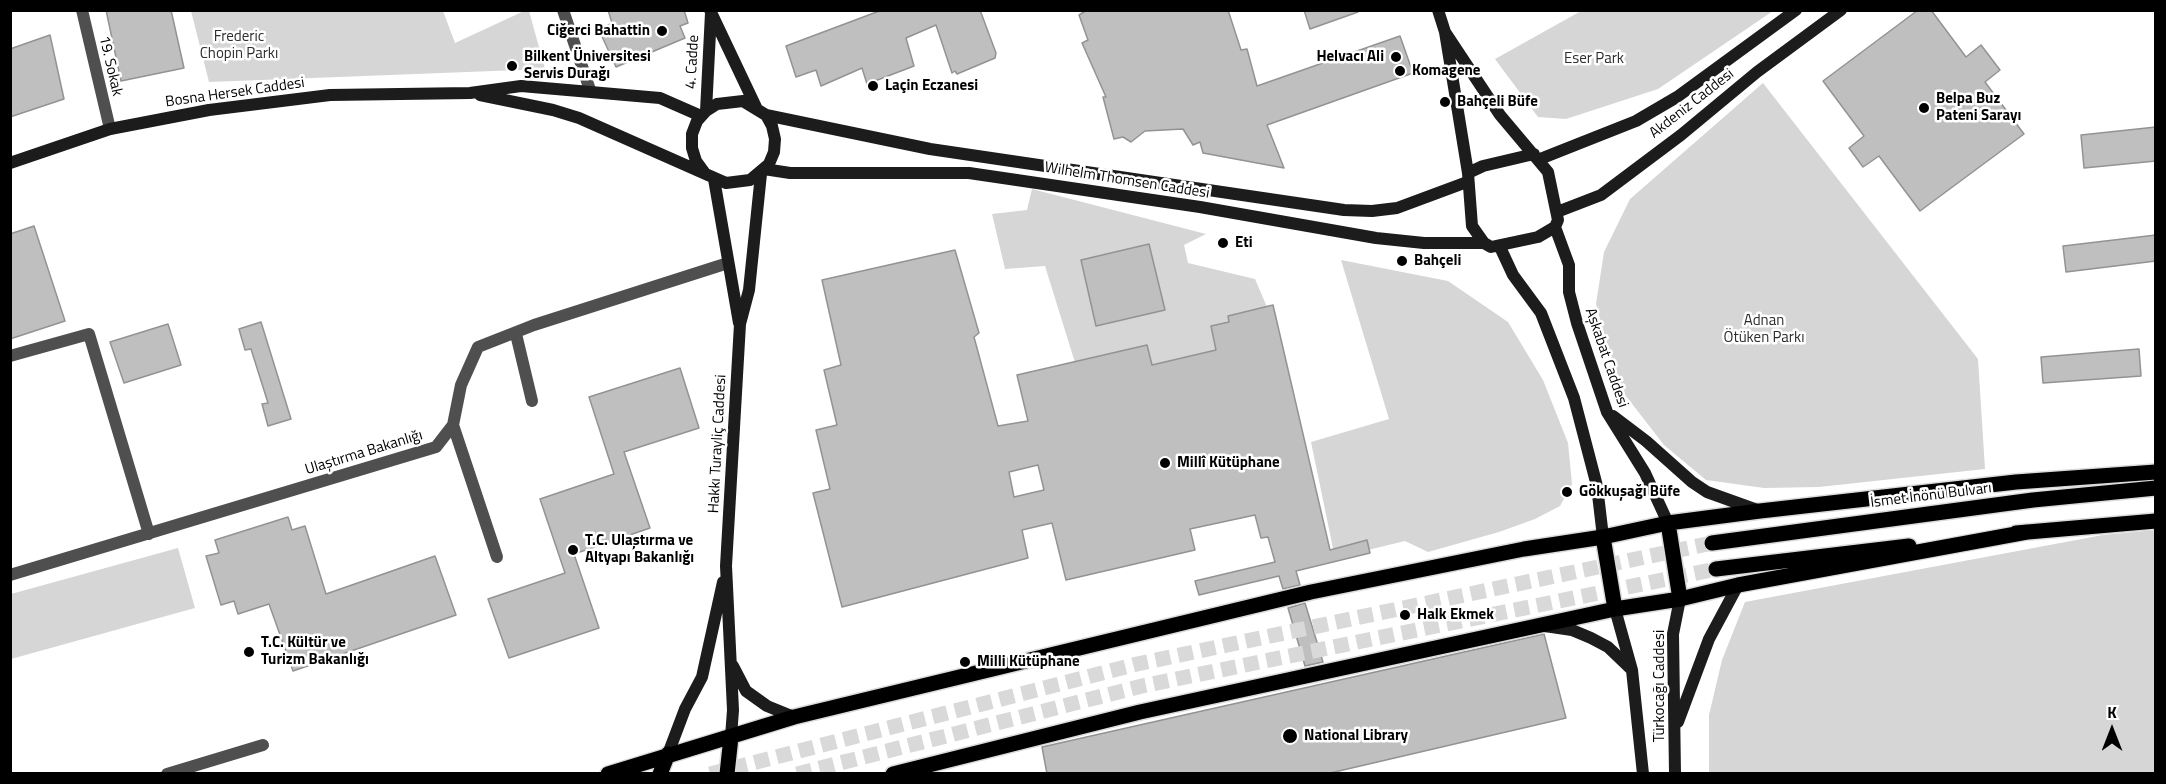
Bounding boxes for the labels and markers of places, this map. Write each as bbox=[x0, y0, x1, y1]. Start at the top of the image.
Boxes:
place label: Ciğerci Bahattin bbox=[547, 22, 650, 40]
marker: Ciğerci Bahattin bbox=[655, 24, 669, 38]
place label: Bilkent Üniversitesi Servis Durağı bbox=[524, 48, 651, 83]
place label: Helvacı Ali bbox=[1316, 48, 1384, 66]
marker: Helvacı Ali bbox=[1389, 50, 1403, 64]
marker: Bilkent Üniversitesi Servis Durağı bbox=[505, 59, 519, 73]
place label: Komagene bbox=[1412, 62, 1480, 80]
marker: Komagene bbox=[1393, 64, 1407, 78]
place label: Laçin Eczanesi bbox=[885, 77, 978, 95]
marker: Laçin Eczanesi bbox=[866, 79, 880, 93]
place label: Belpa Buz Pateni Sarayı bbox=[1936, 90, 2021, 125]
place label: Bahçeli Büfe bbox=[1457, 93, 1538, 111]
marker: Bahçeli Büfe bbox=[1438, 95, 1452, 109]
marker: Belpa Buz Pateni Sarayı bbox=[1917, 101, 1931, 115]
place label: Eti bbox=[1235, 234, 1253, 252]
marker: Eti bbox=[1216, 236, 1230, 250]
place label: Bahçeli bbox=[1414, 252, 1461, 270]
marker: Bahçeli bbox=[1395, 254, 1409, 268]
place label: Millî Kütüphane bbox=[1177, 454, 1280, 472]
marker: Millî Kütüphane bbox=[1158, 456, 1172, 470]
place label: Gökkuşağı Büfe bbox=[1579, 483, 1680, 501]
marker: Gökkuşağı Büfe bbox=[1560, 485, 1574, 499]
place label: T.C. Ulaştırma ve Altyapı Bakanlığı bbox=[585, 532, 694, 567]
marker: T.C. Ulaştırma ve Altyapı Bakanlığı bbox=[566, 543, 580, 557]
place label: Halk Ekmek bbox=[1417, 606, 1494, 624]
marker: Halk Ekmek bbox=[1398, 608, 1412, 622]
place label: T.C. Kültür ve Turizm Bakanlığı bbox=[261, 634, 369, 669]
marker: T.C. Kültür ve Turizm Bakanlığı bbox=[242, 645, 256, 659]
place label: Milli Kütüphane bbox=[977, 653, 1080, 671]
marker: Milli Kütüphane bbox=[958, 655, 972, 669]
marker: National Library bbox=[1281, 727, 1299, 745]
place label: National Library bbox=[1304, 727, 1408, 745]

